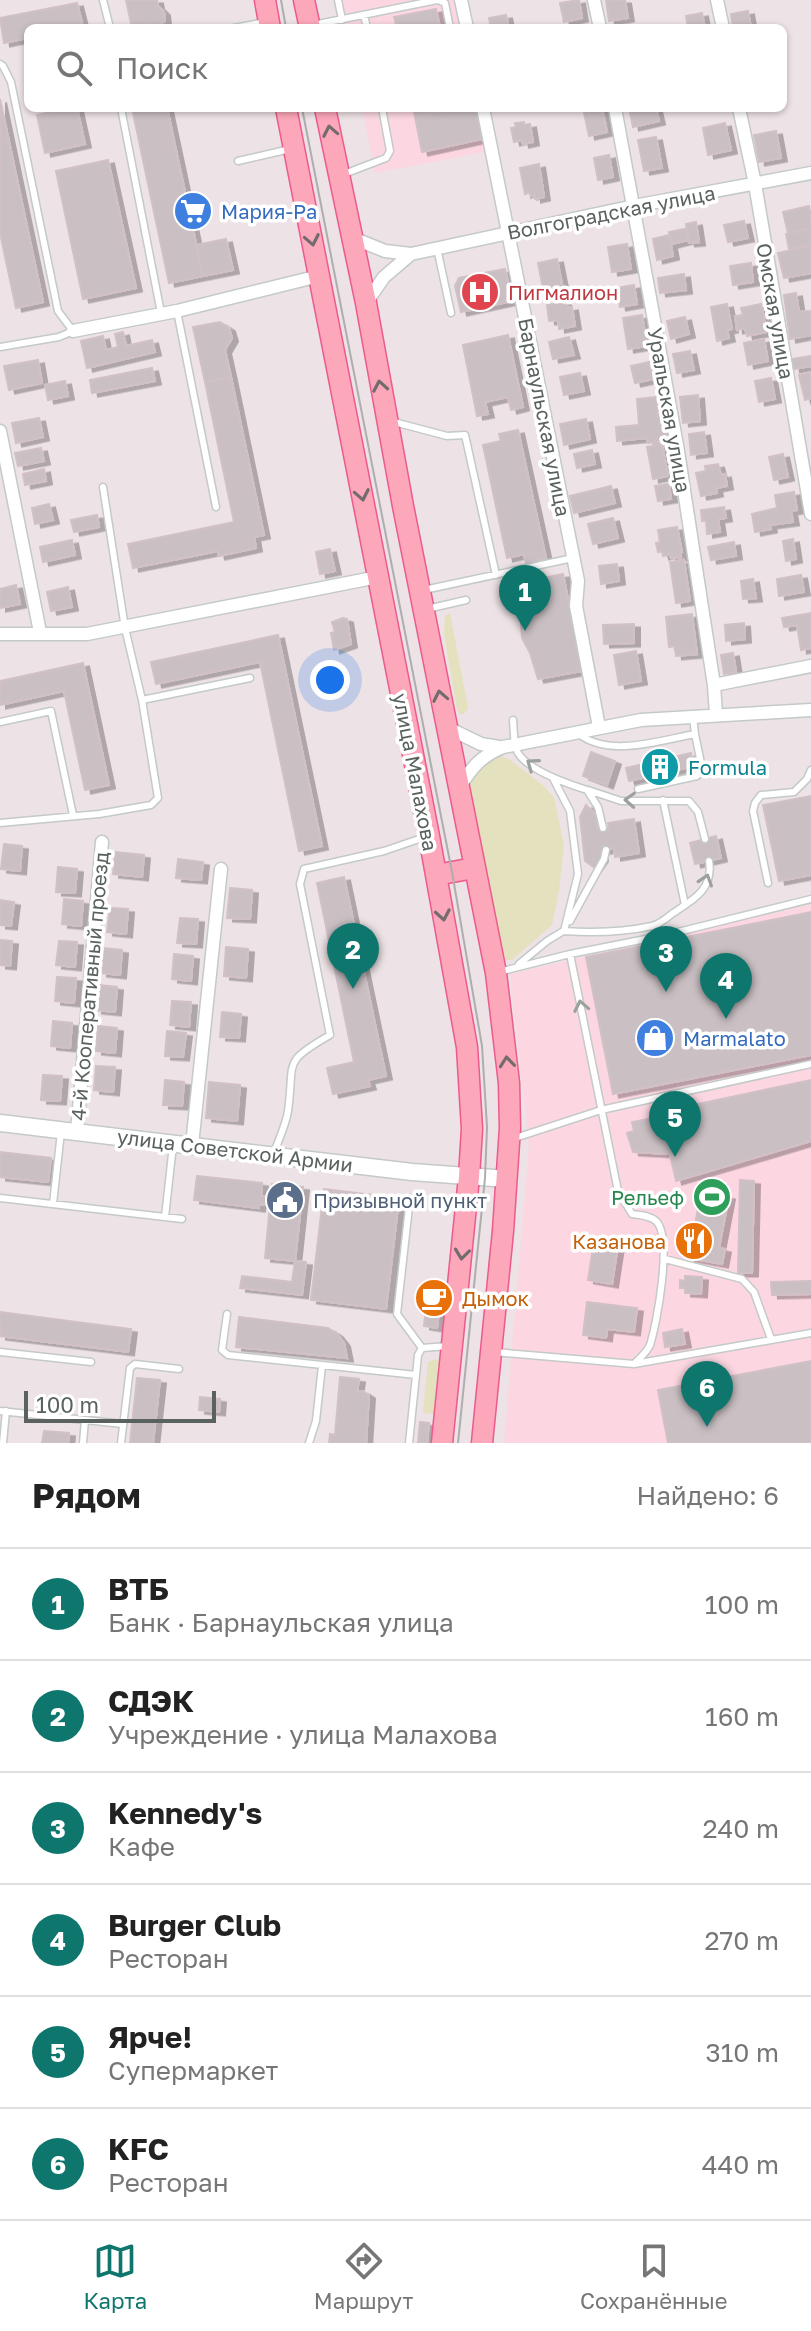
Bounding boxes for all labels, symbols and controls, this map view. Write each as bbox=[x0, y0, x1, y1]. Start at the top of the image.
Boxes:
search box bbox=[24, 24, 787, 112]
icon: search bbox=[52, 46, 96, 90]
text: Поиск bbox=[116, 50, 208, 86]
one-way arrow bbox=[322, 124, 339, 137]
street label: Волгоградская улица bbox=[505, 180, 717, 244]
supermarket icon: Мария-Ра bbox=[172, 190, 214, 232]
place label: Мария-Ра bbox=[221, 199, 317, 223]
one-way arrow bbox=[302, 233, 319, 246]
street label: Омская улица bbox=[752, 241, 800, 381]
hospital icon: Пигмалион bbox=[459, 271, 501, 313]
place label: Пигмалион bbox=[508, 280, 618, 304]
street label: Барнаульская улица bbox=[514, 316, 576, 518]
street label: Уральская улица bbox=[644, 326, 696, 494]
one-way arrow bbox=[373, 379, 390, 392]
one-way arrow bbox=[352, 488, 369, 501]
pin: 1 bbox=[499, 565, 551, 631]
your location bbox=[310, 660, 350, 700]
one-way arrow bbox=[432, 690, 449, 703]
street label: улица Малахова bbox=[389, 691, 443, 853]
building icon: Formula bbox=[639, 746, 681, 788]
place label: Formula bbox=[688, 755, 767, 779]
one-way arrow bbox=[526, 759, 541, 774]
one-way arrow bbox=[623, 792, 636, 809]
street label: 4-й Кооперативный проезд bbox=[65, 851, 113, 1121]
one-way arrow bbox=[696, 874, 712, 888]
one-way arrow bbox=[434, 908, 451, 922]
pin: 2 bbox=[327, 923, 379, 989]
pin: 3 bbox=[640, 926, 692, 992]
pin: 4 bbox=[700, 953, 752, 1019]
one-way arrow bbox=[573, 999, 590, 1013]
shop icon: Marmalato bbox=[634, 1017, 676, 1059]
place label: Marmalato bbox=[683, 1026, 786, 1050]
one-way arrow bbox=[499, 1055, 516, 1068]
pin: 5 bbox=[649, 1091, 701, 1157]
street label: улица Советской Армии bbox=[116, 1124, 354, 1176]
sports icon: Рельеф bbox=[691, 1176, 733, 1218]
public building icon: Призывной пункт bbox=[264, 1179, 306, 1221]
place label: Рельеф bbox=[611, 1185, 684, 1209]
place label: Призывной пункт bbox=[313, 1188, 487, 1212]
restaurant icon: Казанова bbox=[673, 1220, 715, 1262]
place label: Казанова bbox=[572, 1229, 666, 1253]
one-way arrow bbox=[454, 1247, 471, 1261]
cafe icon: Дымок bbox=[413, 1277, 455, 1319]
place label: Дымок bbox=[462, 1286, 529, 1310]
pin: 6 bbox=[681, 1361, 733, 1427]
scale bar bbox=[24, 1387, 216, 1423]
text: 100 m bbox=[36, 1391, 99, 1418]
text: Рядом bbox=[32, 1475, 141, 1515]
text: Найдено: 6 bbox=[636, 1480, 779, 1511]
text: ВТБ bbox=[108, 1571, 169, 1607]
text: 1 bbox=[51, 1589, 65, 1620]
text: 100 m bbox=[705, 1589, 779, 1620]
text: Банк · Барнаульская улица bbox=[108, 1607, 454, 1638]
text: СДЭК bbox=[108, 1683, 194, 1719]
text: 2 bbox=[50, 1701, 66, 1732]
text: 160 m bbox=[705, 1701, 779, 1732]
text: Учреждение · улица Малахова bbox=[108, 1719, 498, 1750]
text: Kennedy's bbox=[108, 1795, 262, 1831]
text: 3 bbox=[50, 1813, 66, 1844]
text: 240 m bbox=[702, 1813, 779, 1844]
text: Кафе bbox=[108, 1831, 175, 1862]
text: Burger Club bbox=[108, 1907, 281, 1943]
text: 4 bbox=[50, 1925, 66, 1956]
text: 270 m bbox=[705, 1925, 779, 1956]
text: Ресторан bbox=[108, 1943, 229, 1974]
text: Ярче! bbox=[108, 2019, 192, 2055]
text: 5 bbox=[50, 2037, 66, 2068]
text: 310 m bbox=[706, 2037, 779, 2068]
text: Супермаркет bbox=[108, 2055, 278, 2086]
text: KFC bbox=[108, 2131, 169, 2167]
text: 6 bbox=[50, 2149, 66, 2180]
text: 440 m bbox=[702, 2149, 779, 2180]
text: Ресторан bbox=[108, 2167, 229, 2198]
tab: Карта bbox=[83, 2239, 147, 2314]
tab: Маршрут bbox=[314, 2239, 413, 2314]
tab: Сохранённые bbox=[580, 2239, 728, 2314]

